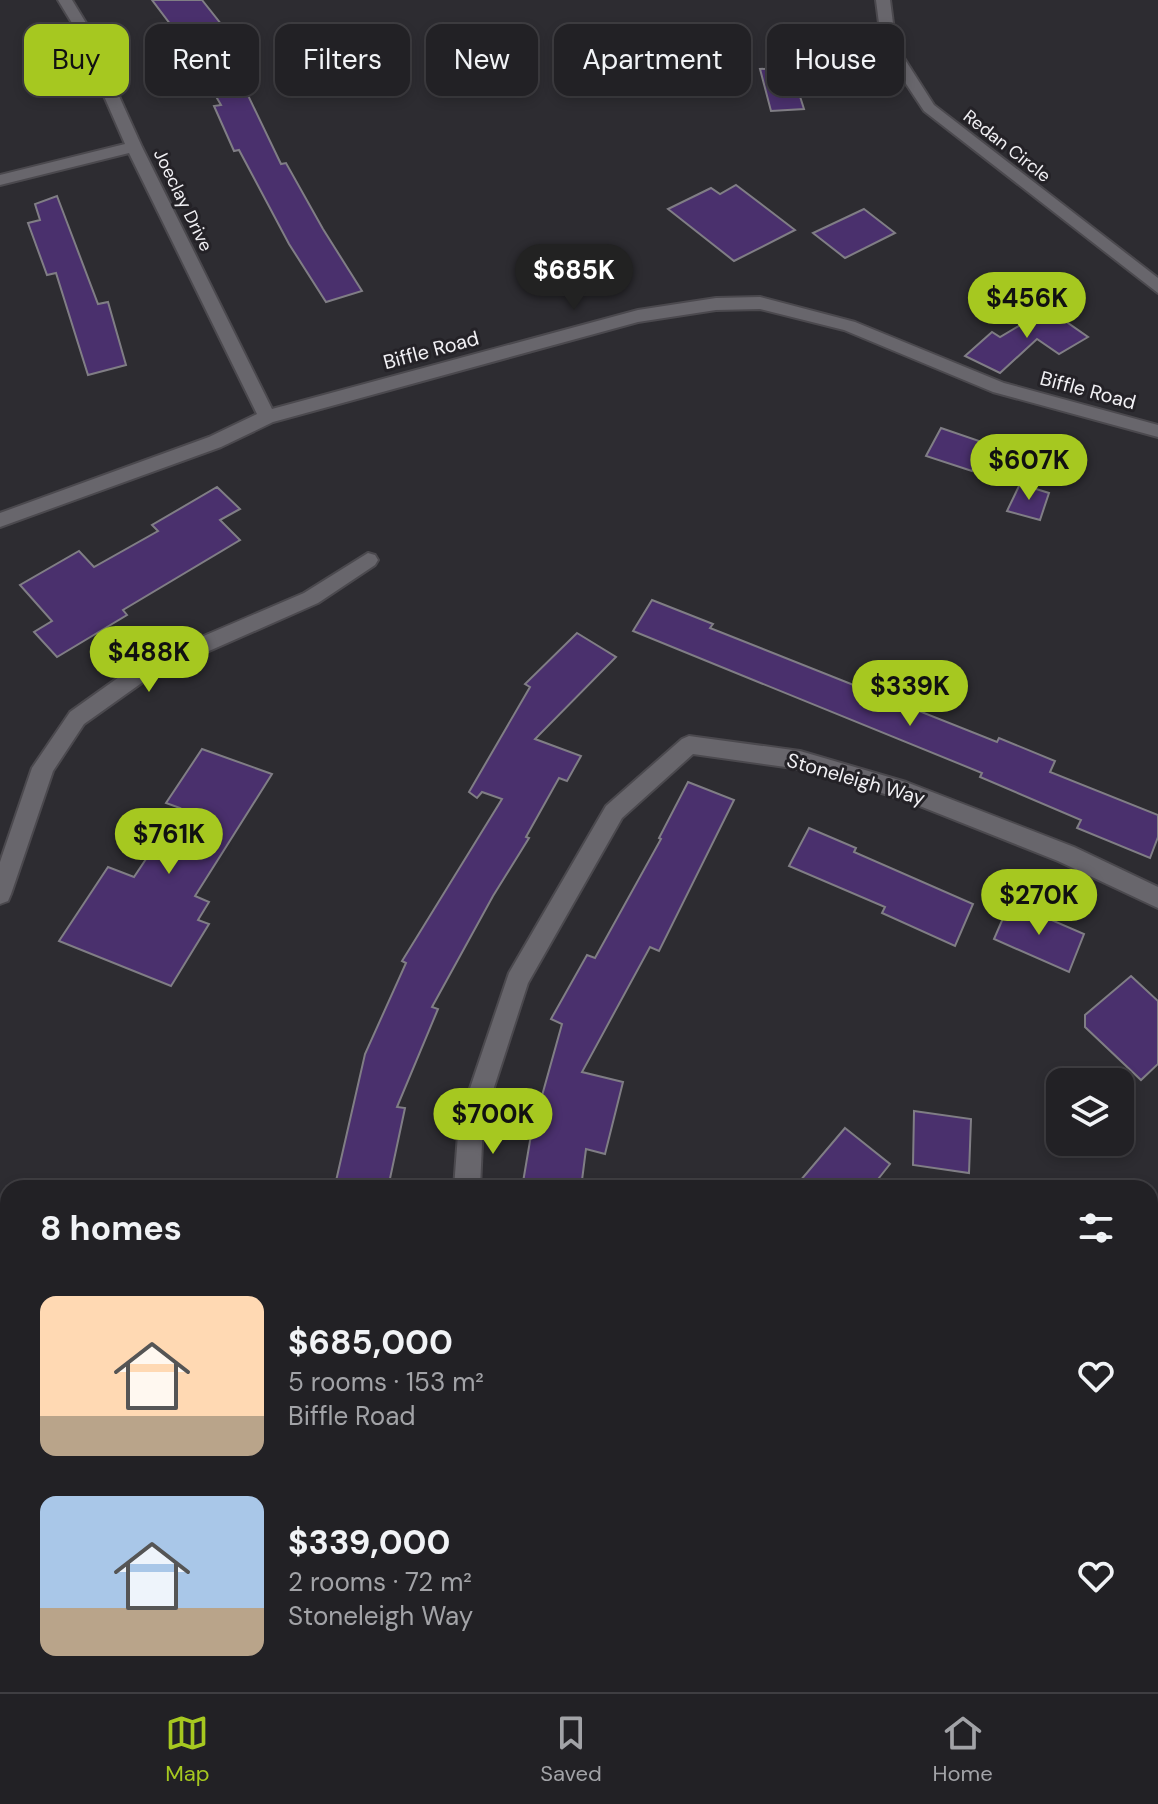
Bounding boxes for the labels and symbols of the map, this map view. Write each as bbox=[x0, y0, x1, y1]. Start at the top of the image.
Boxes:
street label: Redan Circle bbox=[958, 104, 1056, 188]
street label: Joeclay Drive bbox=[148, 145, 218, 255]
pin: $685K bbox=[518, 244, 630, 312]
pin: $456K bbox=[971, 272, 1083, 340]
street label: Biffle Road bbox=[380, 325, 482, 375]
street label: Biffle Road bbox=[1037, 365, 1139, 415]
pin: $607K bbox=[973, 434, 1085, 502]
pin: $488K bbox=[93, 626, 205, 694]
pin: $339K bbox=[854, 660, 966, 728]
street label: Stoneleigh Way bbox=[784, 747, 928, 811]
pin: $761K bbox=[113, 808, 225, 876]
pin: $270K bbox=[983, 869, 1095, 937]
pin: $700K bbox=[437, 1088, 549, 1156]

